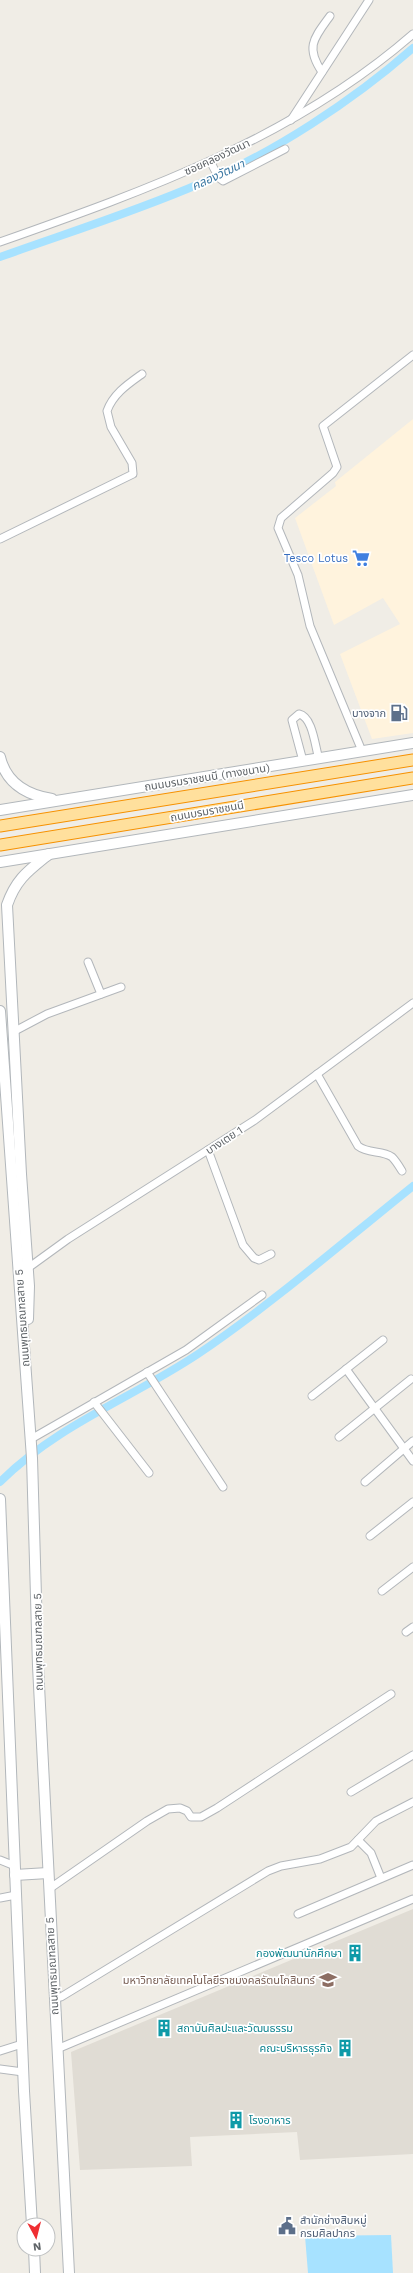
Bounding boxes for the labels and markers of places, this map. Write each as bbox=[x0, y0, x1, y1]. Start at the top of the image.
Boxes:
supermarket icon: Tesco Lotus bbox=[351, 548, 371, 568]
place label: Tesco Lotus bbox=[284, 552, 348, 565]
fuel station icon: บางจาก bbox=[389, 703, 409, 723]
place label: บางจาก bbox=[352, 707, 386, 720]
building icon: กองพัฒนานักศึกษา bbox=[345, 1943, 365, 1963]
place label: กองพัฒนานักศึกษา bbox=[256, 1947, 342, 1960]
school or university icon: มหาวิทยาลัยเทคโนโลยีราชมงคลรัตนโกสินทร์ bbox=[318, 1970, 338, 1990]
place label: มหาวิทยาลัยเทคโนโลยีราชมงคลรัตนโกสินทร์ bbox=[123, 1974, 316, 1987]
building icon: สถาบันศิลปะและวัฒนธรรม bbox=[154, 2018, 174, 2038]
place label: สถาบันศิลปะและวัฒนธรรม bbox=[177, 2022, 293, 2035]
building icon: คณะบริหารธุรกิจ bbox=[335, 2038, 355, 2058]
place label: คณะบริหารธุรกิจ bbox=[259, 2042, 332, 2055]
building icon: โรงอาหาร bbox=[226, 2110, 246, 2130]
place label: โรงอาหาร bbox=[249, 2114, 291, 2127]
place label: สำนักช่างสิบหมู่ กรมศิลปากร bbox=[300, 2214, 367, 2240]
public building icon: สำนักช่างสิบหมู่ กรมศิลปากร bbox=[277, 2216, 297, 2236]

